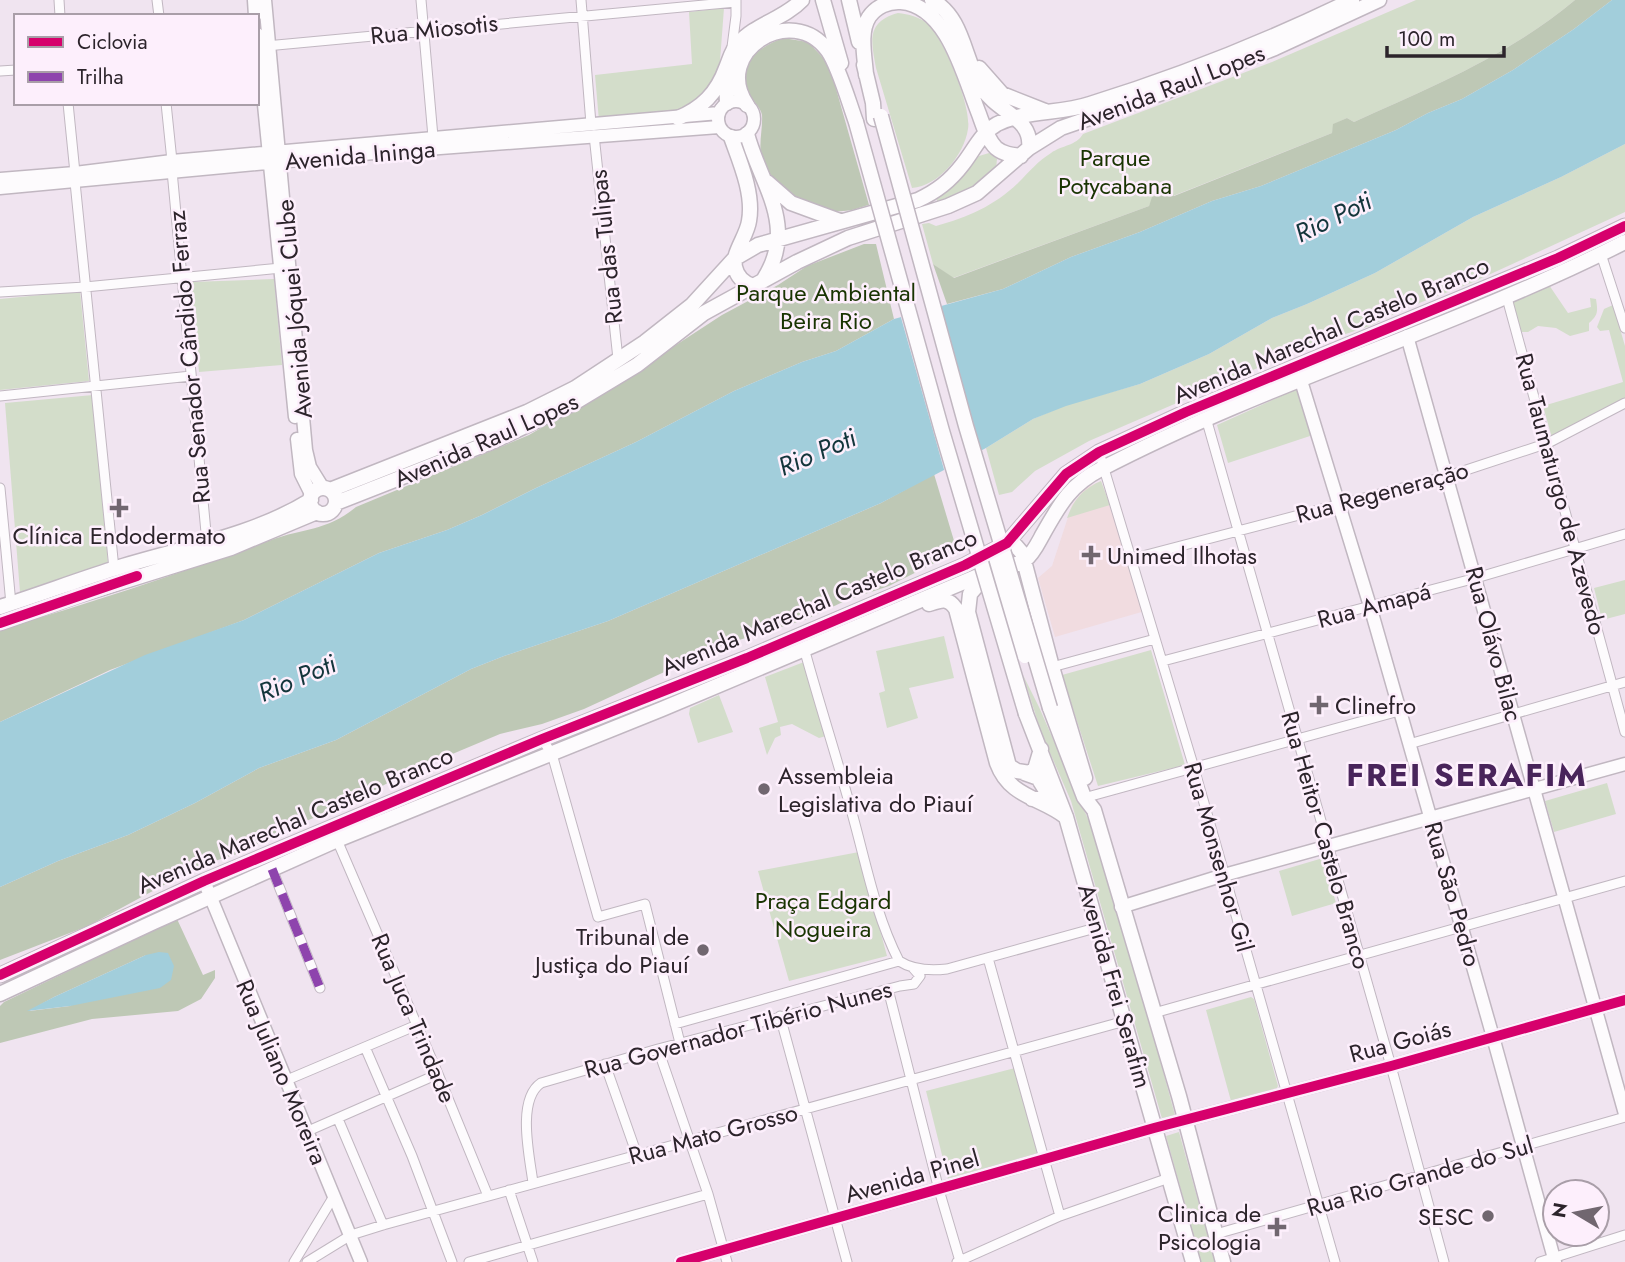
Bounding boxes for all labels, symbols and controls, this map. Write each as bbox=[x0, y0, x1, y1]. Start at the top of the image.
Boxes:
street label: Rua Miosotis bbox=[369, 5, 499, 53]
legend bbox=[14, 14, 259, 105]
scale bar bbox=[1387, 14, 1504, 58]
text: 100 m bbox=[1398, 24, 1455, 54]
text: Ciclovia bbox=[77, 27, 148, 57]
street label: Avenida Raul Lopes bbox=[1072, 35, 1270, 139]
text: Trilha bbox=[77, 62, 124, 92]
street label: Avenida Ininga bbox=[283, 131, 437, 179]
park label: Parque Potycabana bbox=[1058, 140, 1172, 203]
street label: Rua das Tulipas bbox=[580, 168, 632, 326]
water label: Rio Poti bbox=[1288, 182, 1378, 252]
street label: Avenida Jóquei Clube bbox=[267, 198, 321, 420]
street label: Rua Senador Cândido Ferraz bbox=[159, 209, 219, 505]
street label: Avenida Marechal Castelo Branco bbox=[1168, 247, 1494, 413]
park label: Parque Ambiental Beira Rio bbox=[736, 275, 916, 338]
street label: Rua Taumaturgo de Azevedo bbox=[1507, 349, 1615, 639]
street label: Avenida Raul Lopes bbox=[388, 384, 584, 496]
water label: Rio Poti bbox=[772, 418, 862, 485]
street label: Rua Regeneração bbox=[1292, 452, 1472, 532]
marker: Clínica Endodermato bbox=[109, 498, 129, 518]
place label: Clínica Endodermato bbox=[12, 518, 226, 553]
street label: Avenida Marechal Castelo Branco bbox=[656, 519, 982, 685]
place label: Unimed Ilhotas bbox=[1107, 538, 1257, 573]
marker: Unimed Ilhotas bbox=[1081, 545, 1101, 565]
street label: Rua Olávo Bilac bbox=[1456, 562, 1532, 726]
street label: Rua Amapá bbox=[1313, 573, 1435, 637]
water label: Rio Poti bbox=[252, 644, 342, 711]
place label: Clinefro bbox=[1335, 688, 1416, 723]
marker: Clinefro bbox=[1309, 695, 1329, 715]
street label: Rua Heitor Castelo Branco bbox=[1272, 707, 1380, 973]
street label: Avenida Marechal Castelo Branco bbox=[132, 737, 458, 903]
district label: FREI SERAFIM bbox=[1346, 752, 1588, 798]
place label: Assembleia Legislativa do Piauí bbox=[778, 758, 974, 821]
street label: Rua Monsenhor Gil bbox=[1175, 758, 1263, 956]
marker: Assembleia Legislativa do Piauí bbox=[756, 781, 772, 797]
street label: Rua São Pedro bbox=[1416, 817, 1490, 971]
street label: Avenida Frei Serafim bbox=[1069, 880, 1161, 1092]
park label: Praça Edgard Nogueira bbox=[755, 883, 891, 946]
place label: Tribunal de Justiça do Piauí bbox=[532, 919, 690, 982]
street label: Rua Juca Trindade bbox=[363, 928, 465, 1108]
marker: Tribunal de Justiça do Piauí bbox=[695, 942, 711, 958]
street label: Rua Governador Tibério Nunes bbox=[580, 971, 896, 1087]
street label: Rua Juliano Moreira bbox=[227, 974, 337, 1170]
street label: Rua Goiás bbox=[1345, 1011, 1455, 1071]
street label: Rua Mato Grosso bbox=[625, 1095, 801, 1173]
street label: Rua Rio Grande do Sul bbox=[1303, 1127, 1537, 1225]
street label: Avenida Pinel bbox=[841, 1140, 983, 1212]
north arrow bbox=[1541, 1178, 1611, 1248]
place label: Clinica de Psicologia bbox=[1158, 1196, 1261, 1259]
place label: SESC bbox=[1418, 1199, 1474, 1234]
text: N bbox=[1545, 1200, 1574, 1220]
marker: SESC bbox=[1480, 1208, 1496, 1224]
marker: Clinica de Psicologia bbox=[1267, 1217, 1287, 1237]

